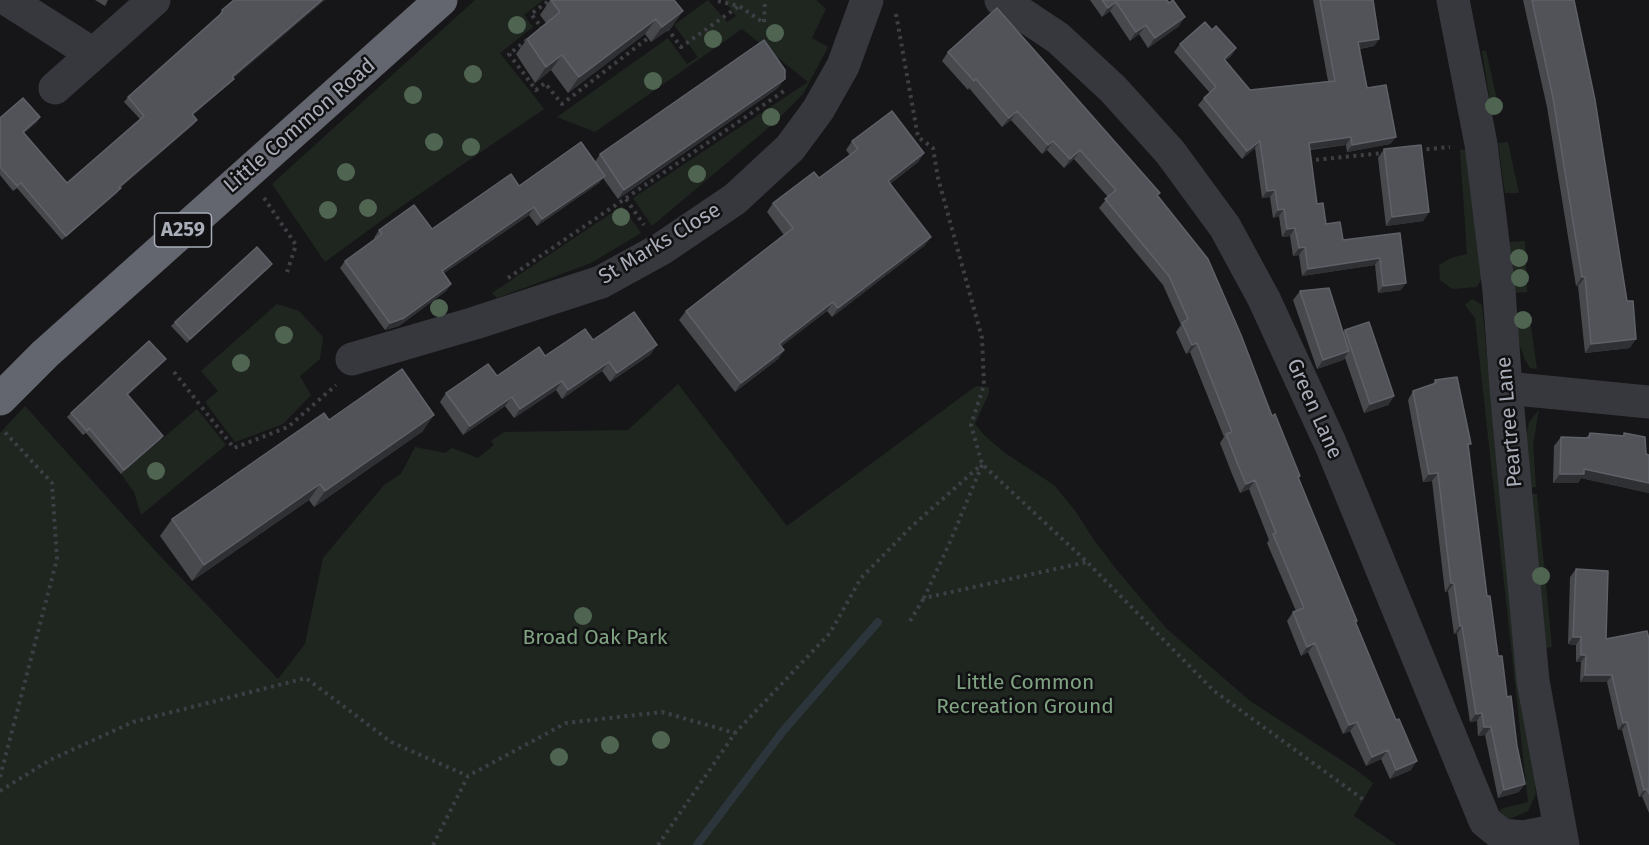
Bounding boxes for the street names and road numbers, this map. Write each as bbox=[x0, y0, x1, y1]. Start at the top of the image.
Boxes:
street label: Little Common Road bbox=[219, 53, 381, 199]
street label: St Marks Close bbox=[595, 198, 725, 290]
road number: A259 bbox=[154, 213, 212, 247]
street label: Green Lane bbox=[1281, 355, 1347, 463]
street label: Peartree Lane bbox=[1492, 356, 1528, 488]

